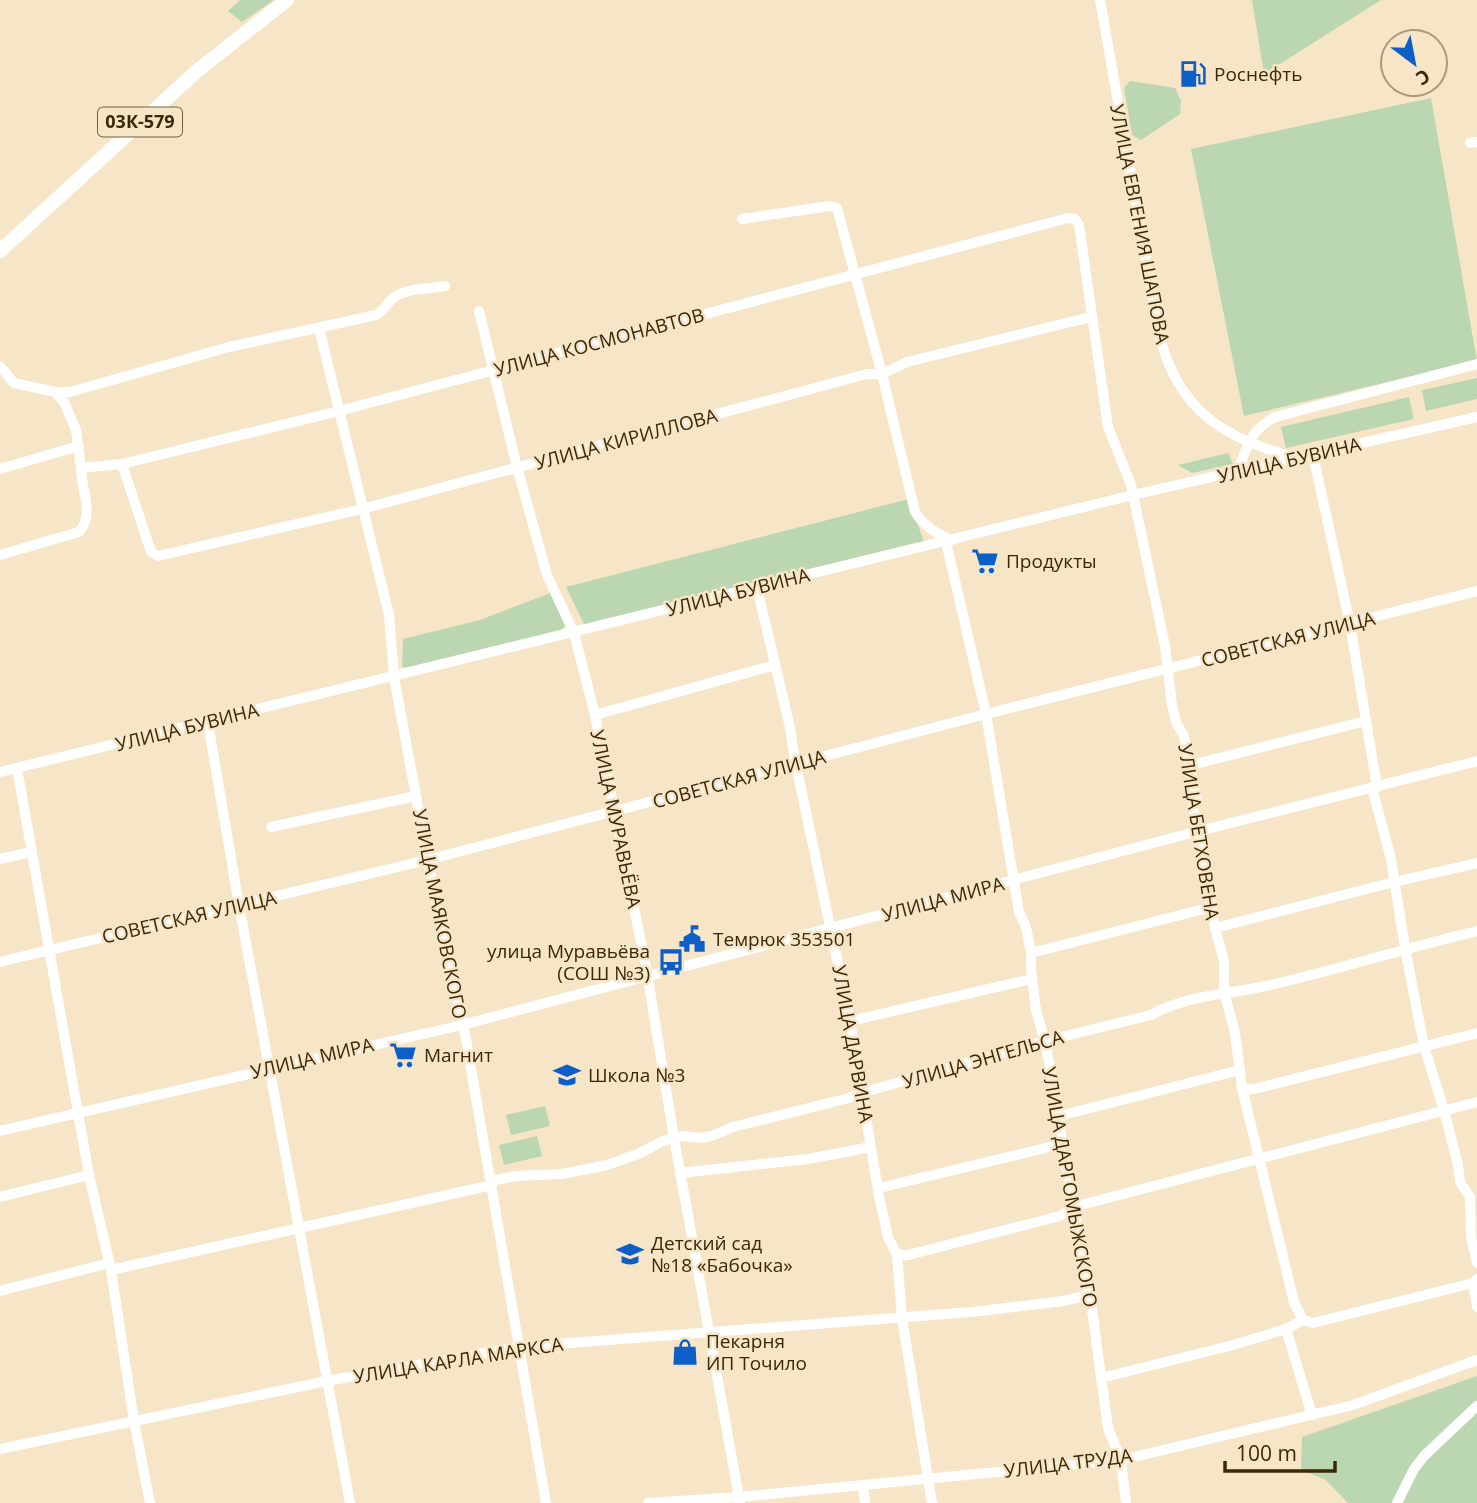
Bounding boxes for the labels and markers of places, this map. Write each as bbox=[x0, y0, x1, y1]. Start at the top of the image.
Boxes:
fuel station icon: Роснефть bbox=[1178, 59, 1208, 89]
place label: Роснефть bbox=[1214, 61, 1302, 87]
supermarket icon: Продукты bbox=[970, 546, 1000, 576]
place label: Продукты bbox=[1006, 548, 1097, 574]
public building icon: Темрюк 353501 bbox=[677, 924, 707, 954]
place label: Темрюк 353501 bbox=[713, 926, 855, 952]
place label: улица Муравьёва (СОШ №3) bbox=[487, 938, 650, 986]
bus stop icon: улица Муравьёва (СОШ №3) bbox=[656, 947, 686, 977]
supermarket icon: Магнит bbox=[388, 1040, 418, 1070]
place label: Магнит bbox=[424, 1042, 493, 1068]
school or university icon: Школа №3 bbox=[552, 1060, 582, 1090]
place label: Школа №3 bbox=[588, 1062, 685, 1088]
place label: Детский сад №18 «Бабочка» bbox=[651, 1230, 793, 1278]
school or university icon: Детский сад №18 «Бабочка» bbox=[615, 1239, 645, 1269]
place label: Пекарня ИП Точило bbox=[706, 1328, 807, 1376]
shop icon: Пекарня ИП Точило bbox=[670, 1337, 700, 1367]

